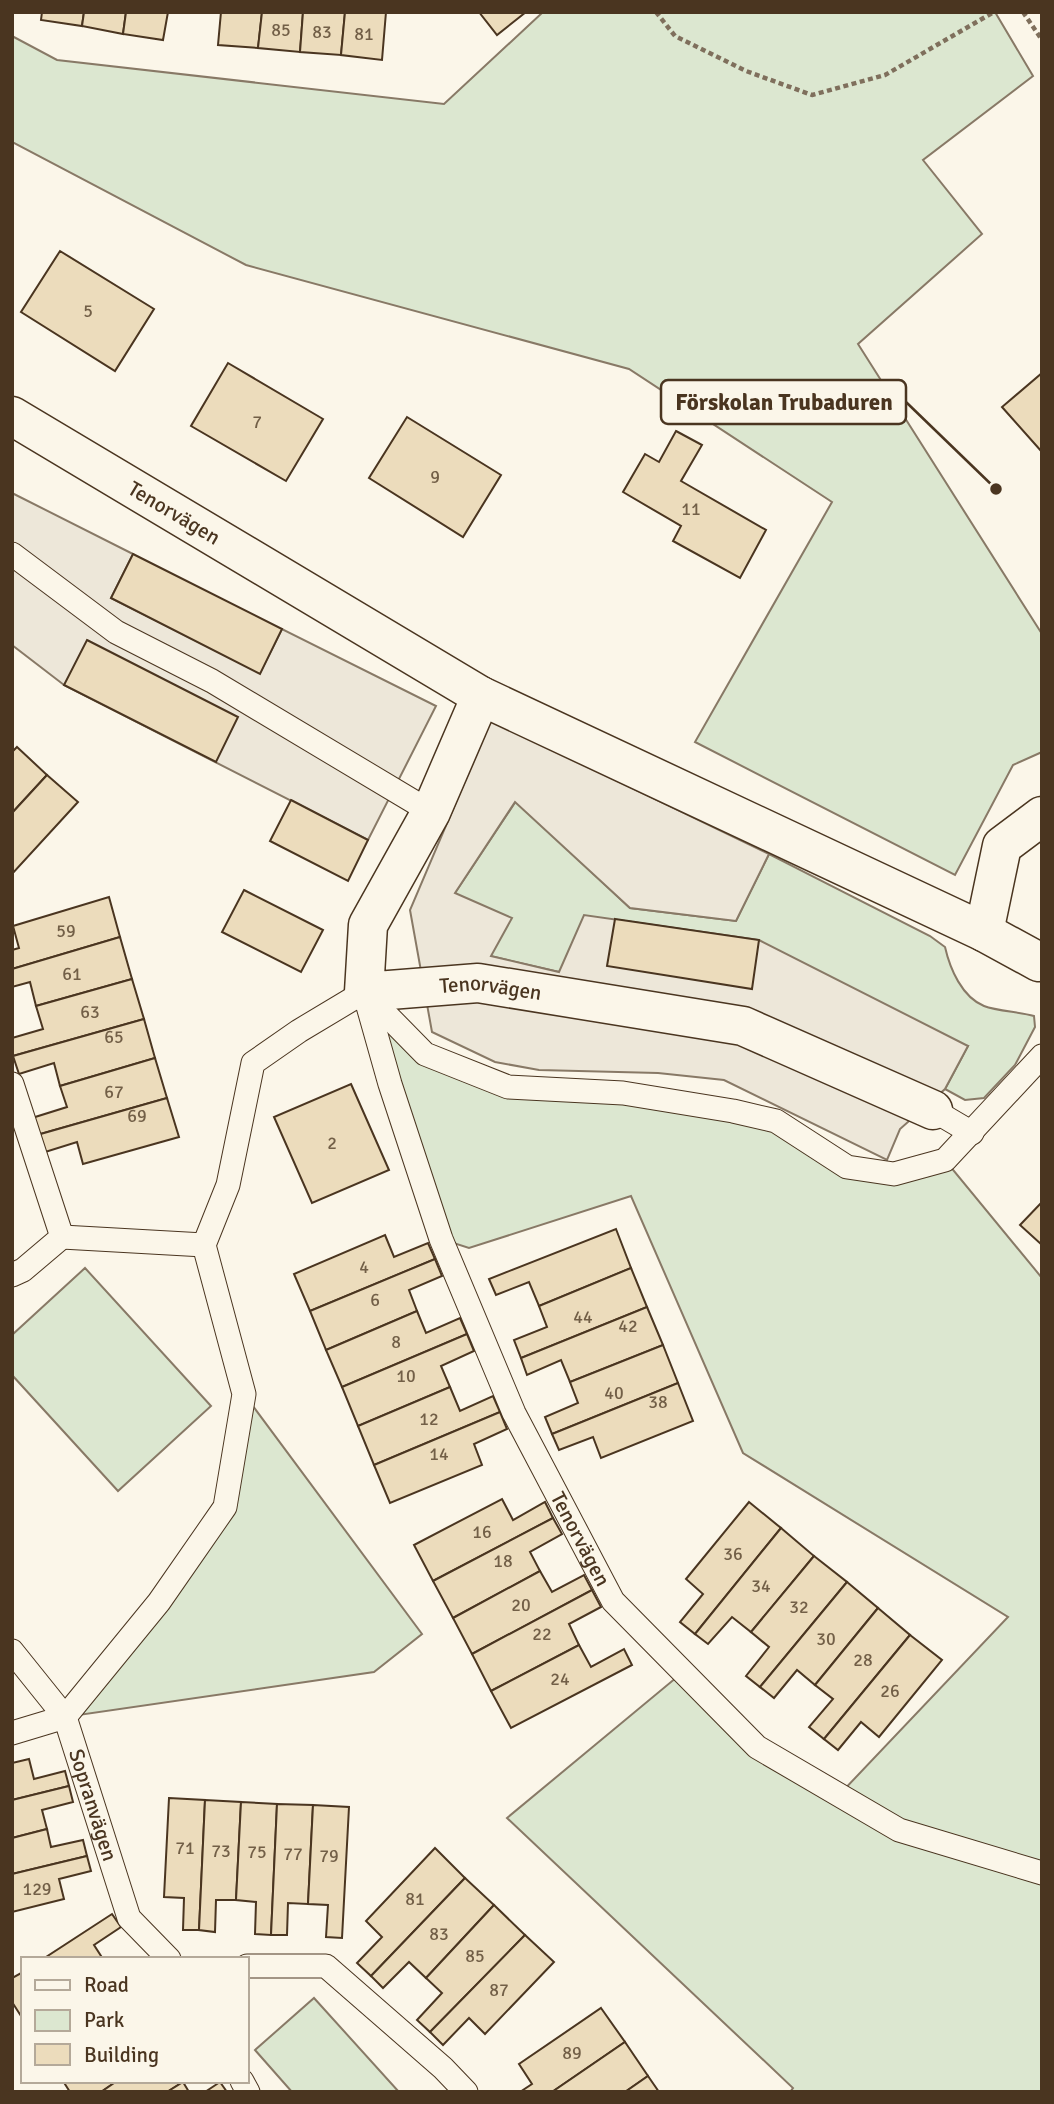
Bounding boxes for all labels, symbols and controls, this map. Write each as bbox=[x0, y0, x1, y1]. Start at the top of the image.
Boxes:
house number: 85 bbox=[271, 19, 291, 41]
house number: 83 bbox=[312, 21, 332, 43]
house number: 81 bbox=[354, 23, 374, 45]
house number: 5 bbox=[83, 300, 93, 322]
callout: Förskolan Trubaduren bbox=[661, 380, 906, 424]
text: Förskolan Trubaduren bbox=[675, 388, 893, 417]
house number: 7 bbox=[252, 411, 262, 433]
house number: 9 bbox=[430, 466, 440, 488]
street label: Tenorvägen bbox=[123, 475, 225, 550]
house number: 11 bbox=[681, 498, 701, 520]
house number: 59 bbox=[56, 920, 76, 942]
house number: 61 bbox=[62, 963, 82, 985]
street label: Tenorvägen bbox=[438, 970, 544, 1006]
house number: 63 bbox=[80, 1001, 100, 1023]
house number: 65 bbox=[104, 1026, 124, 1048]
house number: 67 bbox=[104, 1081, 124, 1103]
house number: 69 bbox=[127, 1105, 147, 1127]
house number: 2 bbox=[327, 1132, 337, 1154]
house number: 4 bbox=[359, 1256, 369, 1278]
house number: 6 bbox=[370, 1289, 380, 1311]
house number: 44 bbox=[573, 1306, 593, 1328]
house number: 42 bbox=[618, 1315, 638, 1337]
house number: 8 bbox=[391, 1331, 401, 1353]
house number: 10 bbox=[396, 1365, 416, 1387]
house number: 40 bbox=[604, 1382, 624, 1404]
house number: 38 bbox=[648, 1391, 668, 1413]
house number: 12 bbox=[419, 1408, 439, 1430]
house number: 14 bbox=[429, 1443, 449, 1465]
street label: Tenorvägen bbox=[545, 1487, 616, 1591]
house number: 16 bbox=[472, 1521, 492, 1543]
house number: 36 bbox=[723, 1543, 743, 1565]
house number: 18 bbox=[493, 1550, 513, 1572]
house number: 34 bbox=[751, 1575, 771, 1597]
house number: 20 bbox=[511, 1594, 531, 1616]
house number: 32 bbox=[789, 1596, 809, 1618]
house number: 22 bbox=[532, 1623, 552, 1645]
house number: 30 bbox=[816, 1628, 836, 1650]
house number: 28 bbox=[853, 1649, 873, 1671]
house number: 24 bbox=[550, 1668, 570, 1690]
house number: 26 bbox=[880, 1680, 900, 1702]
street label: Sopranvägen bbox=[63, 1746, 123, 1864]
house number: 71 bbox=[175, 1837, 195, 1859]
house number: 73 bbox=[211, 1840, 231, 1862]
house number: 75 bbox=[247, 1841, 267, 1863]
house number: 77 bbox=[283, 1843, 303, 1865]
house number: 79 bbox=[319, 1845, 339, 1867]
house number: 129 bbox=[22, 1878, 52, 1900]
house number: 81 bbox=[405, 1888, 425, 1910]
house number: 83 bbox=[429, 1923, 449, 1945]
house number: 85 bbox=[465, 1945, 485, 1967]
legend bbox=[21, 1957, 248, 2083]
text: Road bbox=[84, 1972, 129, 1998]
house number: 87 bbox=[489, 1979, 509, 2001]
text: Park bbox=[84, 2007, 125, 2033]
text: Building bbox=[84, 2042, 159, 2068]
house number: 89 bbox=[562, 2042, 582, 2064]

